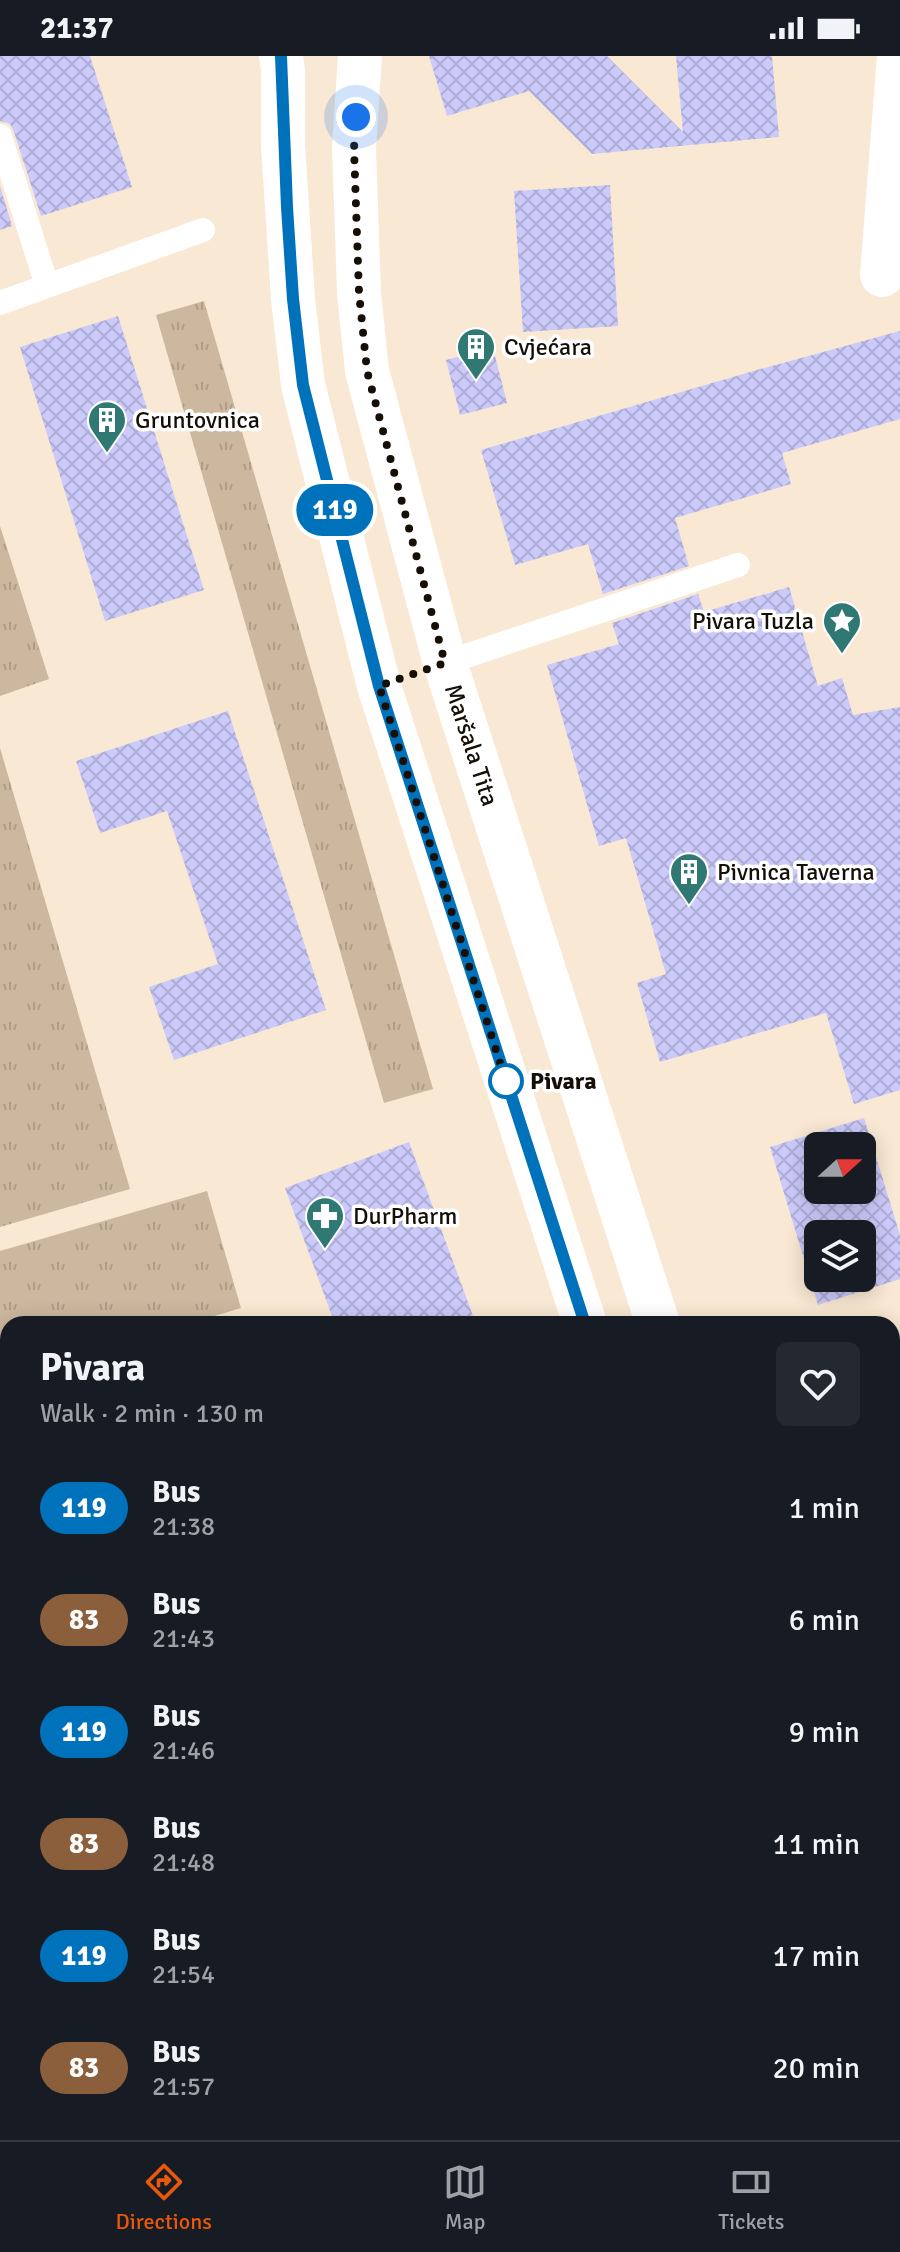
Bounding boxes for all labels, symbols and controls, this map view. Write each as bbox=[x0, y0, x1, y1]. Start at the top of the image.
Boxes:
text: 21:37 bbox=[40, 10, 114, 47]
your location bbox=[336, 97, 376, 137]
building icon: Cvjećara bbox=[455, 326, 497, 381]
place label: Cvjećara bbox=[504, 332, 592, 362]
building icon: Gruntovnica bbox=[86, 399, 128, 454]
place label: Gruntovnica bbox=[135, 405, 260, 435]
line badge: 119 bbox=[289, 484, 381, 536]
text: 119 bbox=[312, 493, 358, 527]
place icon: Pivara Tuzla bbox=[821, 600, 863, 655]
place label: Pivara Tuzla bbox=[692, 606, 814, 636]
street label: Maršala Tita bbox=[438, 680, 505, 810]
building icon: Pivnica Taverna bbox=[668, 851, 710, 906]
place label: Pivnica Taverna bbox=[717, 857, 875, 887]
marker: Pivara bbox=[489, 1064, 523, 1098]
place label: Pivara bbox=[530, 1066, 596, 1096]
north arrow bbox=[804, 1132, 876, 1204]
map controls bbox=[804, 1132, 876, 1292]
pharmacy icon: DurPharm bbox=[304, 1195, 346, 1250]
place label: DurPharm bbox=[353, 1201, 457, 1231]
button: layers bbox=[804, 1220, 876, 1292]
button: heart bbox=[776, 1342, 860, 1426]
text: Pivara bbox=[40, 1344, 145, 1391]
text: Walk · 2 min · 130 m bbox=[40, 1398, 264, 1430]
text: Bus bbox=[152, 1474, 200, 1511]
text: 1 min bbox=[789, 1490, 860, 1527]
text: 119 bbox=[61, 1491, 107, 1525]
text: 21:38 bbox=[152, 1511, 215, 1543]
text: Bus bbox=[152, 1586, 200, 1623]
text: 6 min bbox=[789, 1602, 860, 1639]
text: 83 bbox=[69, 1603, 99, 1637]
text: 21:43 bbox=[152, 1623, 215, 1655]
text: Bus bbox=[152, 1698, 200, 1735]
text: 9 min bbox=[789, 1714, 860, 1751]
text: 119 bbox=[61, 1715, 107, 1749]
text: 21:46 bbox=[152, 1735, 215, 1767]
text: Bus bbox=[152, 1810, 200, 1847]
text: 11 min bbox=[773, 1826, 860, 1863]
text: 83 bbox=[69, 1827, 99, 1861]
text: 21:48 bbox=[152, 1847, 215, 1879]
text: Bus bbox=[152, 1922, 200, 1959]
text: 17 min bbox=[773, 1938, 860, 1975]
text: 119 bbox=[61, 1939, 107, 1973]
text: 21:54 bbox=[152, 1959, 215, 1991]
text: Bus bbox=[152, 2034, 200, 2071]
text: 20 min bbox=[773, 2050, 860, 2087]
text: 83 bbox=[69, 2051, 99, 2085]
text: 21:57 bbox=[152, 2071, 215, 2103]
tab: Directions bbox=[116, 2160, 212, 2235]
tab: Map bbox=[443, 2160, 487, 2235]
tab: Tickets bbox=[718, 2160, 784, 2235]

